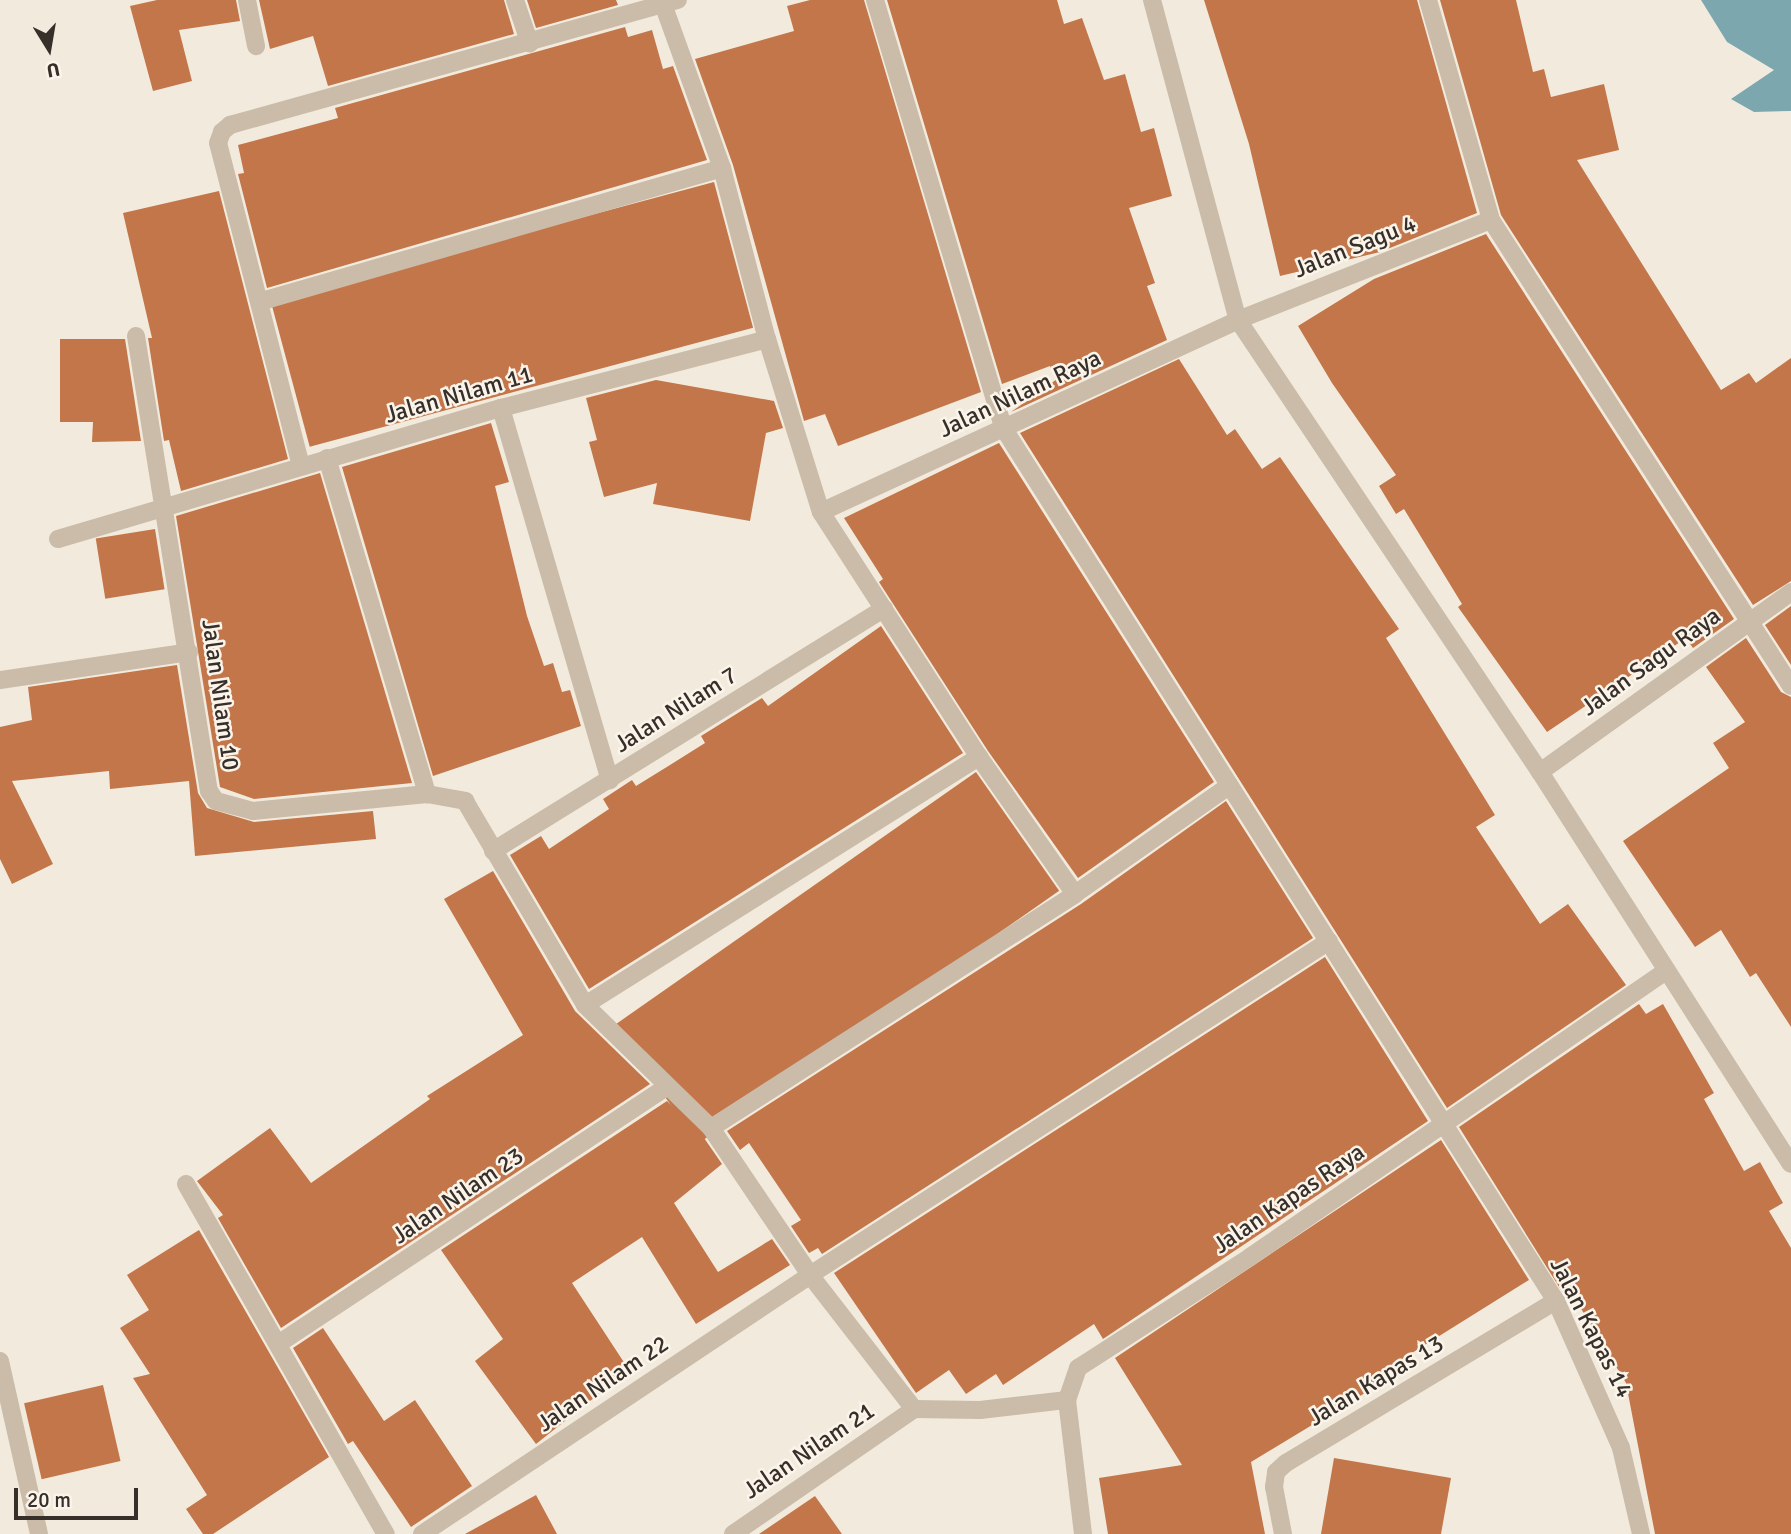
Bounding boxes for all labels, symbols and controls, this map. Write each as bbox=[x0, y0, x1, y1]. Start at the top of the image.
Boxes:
north arrow bbox=[14, 14, 84, 84]
text: U bbox=[44, 57, 62, 83]
street label: Jalan Sagu 4 bbox=[1290, 209, 1420, 285]
street label: Jalan Nilam Raya bbox=[934, 344, 1106, 444]
street label: Jalan Nilam 11 bbox=[382, 360, 536, 430]
street label: Jalan Sagu Raya bbox=[1576, 602, 1726, 722]
street label: Jalan Nilam 10 bbox=[195, 618, 245, 772]
street label: Jalan Nilam 7 bbox=[609, 661, 743, 759]
street label: Jalan Kapas Raya bbox=[1208, 1138, 1370, 1260]
street label: Jalan Nilam 23 bbox=[387, 1141, 529, 1251]
street label: Jalan Kapas 14 bbox=[1543, 1253, 1639, 1403]
street label: Jalan Nilam 22 bbox=[532, 1329, 674, 1439]
street label: Jalan Kapas 13 bbox=[1303, 1329, 1449, 1433]
street label: Jalan Nilam 21 bbox=[738, 1396, 880, 1506]
scale bar bbox=[18, 1474, 142, 1518]
text: 20 m bbox=[27, 1487, 71, 1513]

